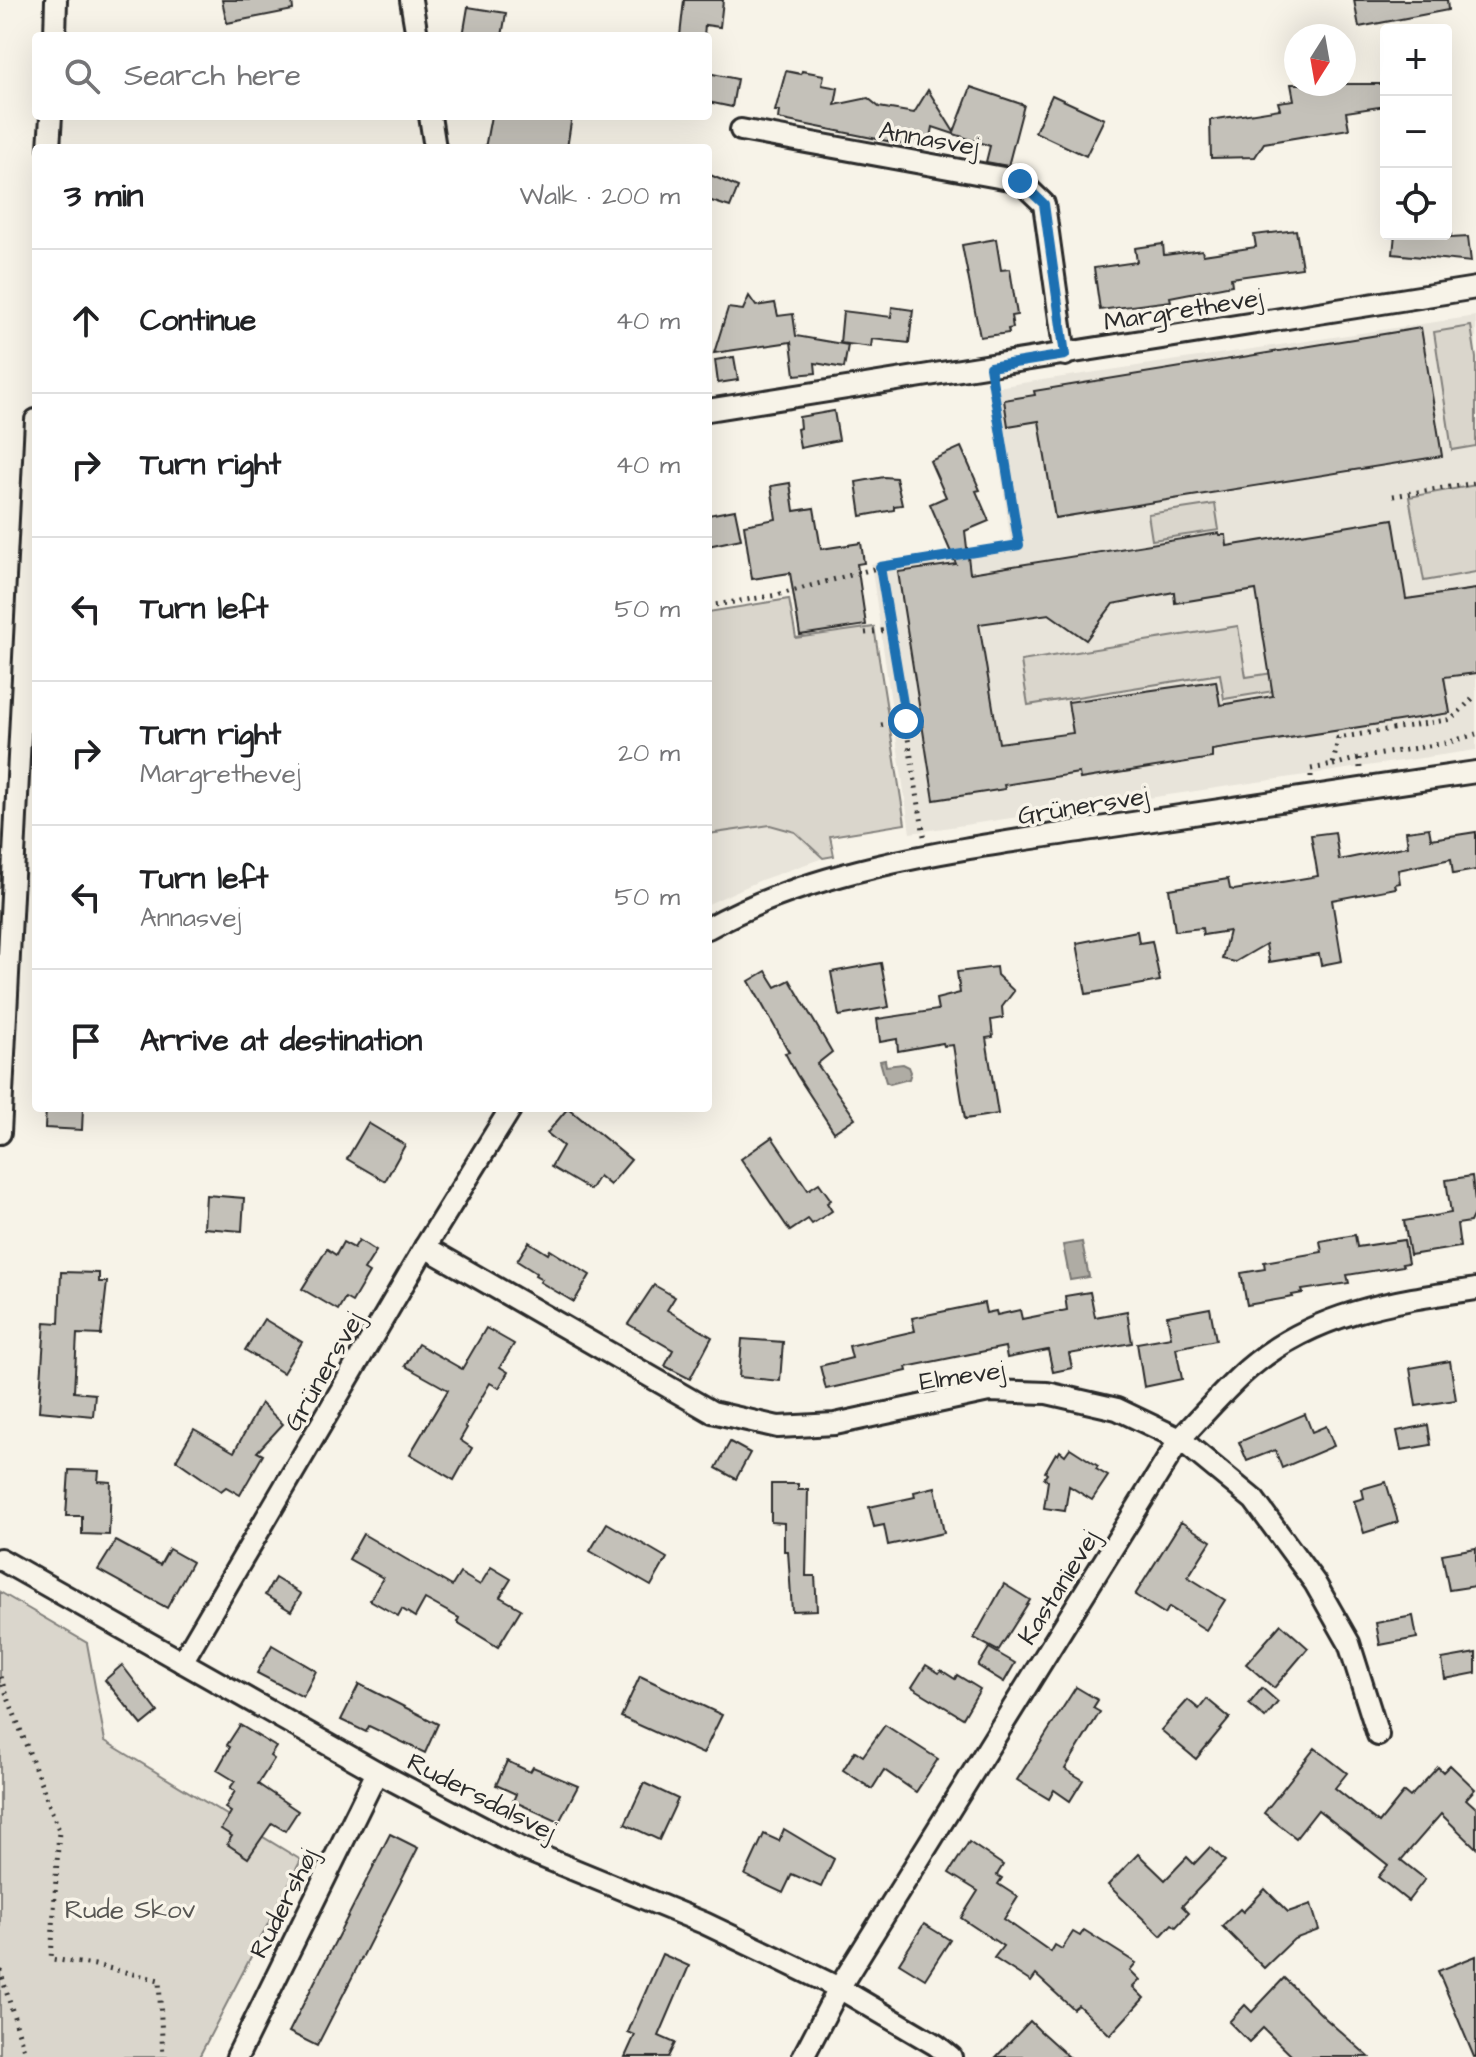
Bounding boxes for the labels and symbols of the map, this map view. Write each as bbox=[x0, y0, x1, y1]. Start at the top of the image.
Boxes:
north arrow bbox=[1284, 24, 1356, 96]
street label: Annasvej bbox=[876, 112, 982, 166]
route end bbox=[1002, 163, 1038, 199]
street label: Margrethevej bbox=[1101, 280, 1266, 342]
route start bbox=[888, 703, 924, 739]
street label: Grünersvej bbox=[1015, 778, 1152, 834]
street label: Grünersvej bbox=[275, 1305, 373, 1438]
street label: Elmevej bbox=[917, 1352, 1008, 1400]
street label: Kastanievej bbox=[1009, 1523, 1108, 1652]
street label: Rudersdalsvej bbox=[401, 1744, 562, 1850]
street label: Rudershøj bbox=[241, 1842, 327, 1964]
park label: Rude Skov bbox=[65, 1892, 196, 1928]

